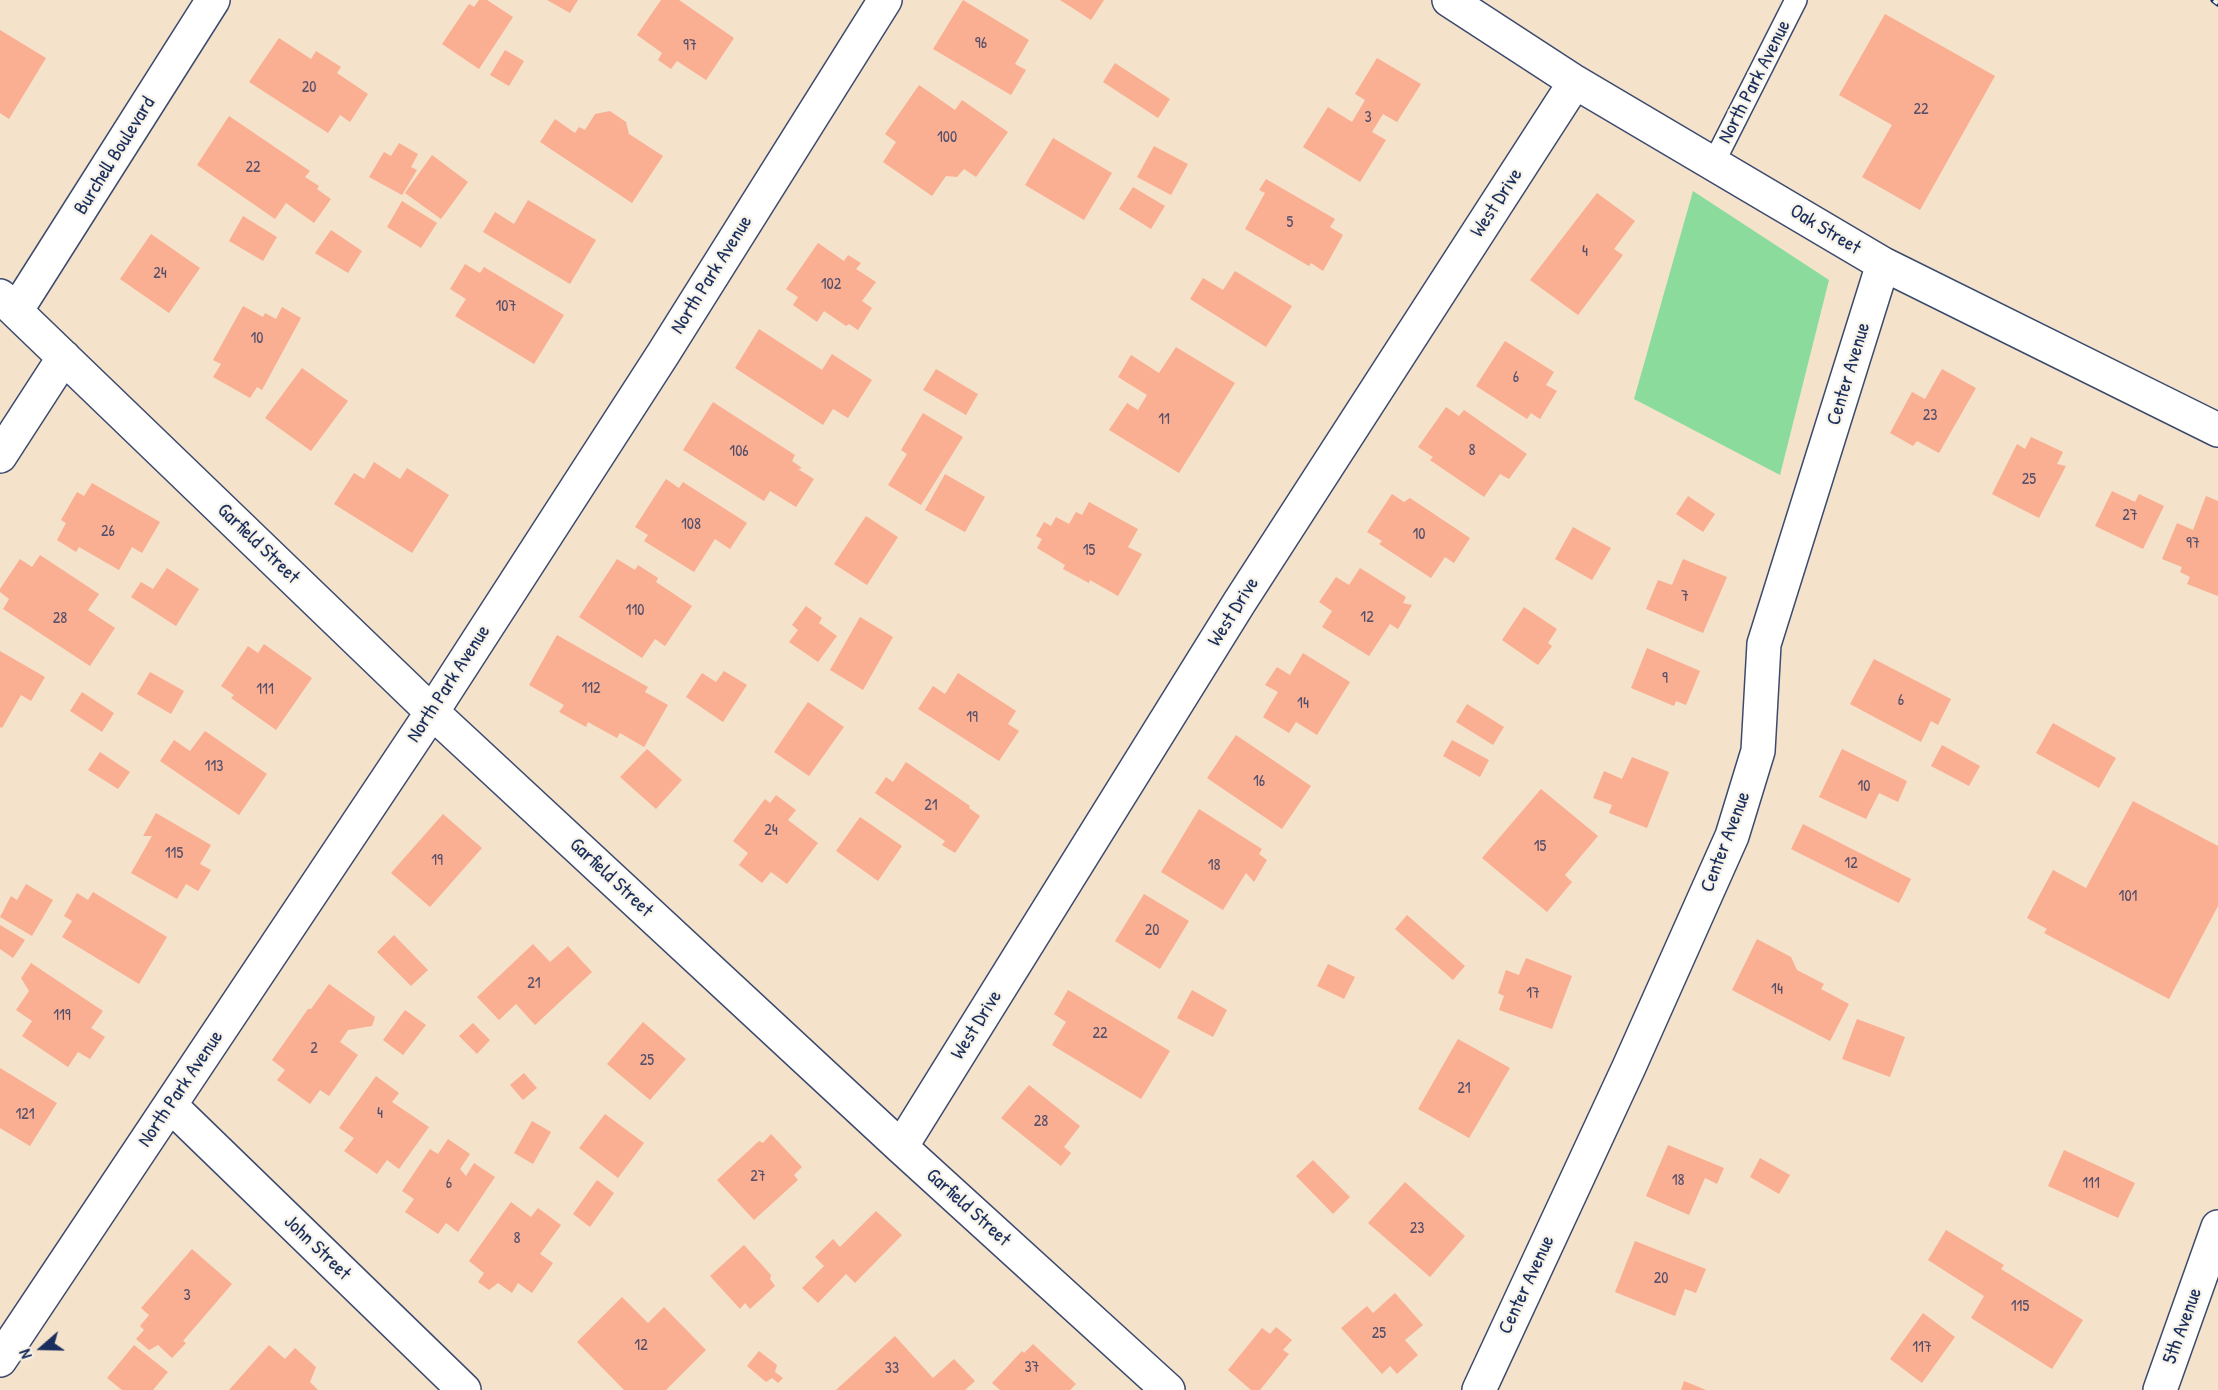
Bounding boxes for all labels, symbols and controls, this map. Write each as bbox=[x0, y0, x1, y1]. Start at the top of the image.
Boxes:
street label: North Park Avenue bbox=[1714, 16, 1796, 148]
house number: 96 bbox=[975, 34, 987, 54]
house number: 97 bbox=[683, 36, 697, 56]
house number: 20 bbox=[302, 78, 316, 98]
street label: Burchell Boulevard bbox=[69, 93, 161, 219]
house number: 22 bbox=[1914, 100, 1928, 120]
house number: 3 bbox=[1364, 108, 1372, 128]
house number: 100 bbox=[937, 128, 957, 148]
house number: 22 bbox=[246, 158, 260, 178]
street label: West Drive bbox=[1466, 164, 1528, 242]
street label: Oak Street bbox=[1785, 200, 1865, 260]
street label: North Park Avenue bbox=[666, 211, 758, 339]
house number: 5 bbox=[1287, 213, 1293, 233]
house number: 4 bbox=[1582, 242, 1588, 262]
house number: 24 bbox=[153, 264, 167, 284]
house number: 102 bbox=[821, 275, 841, 295]
house number: 107 bbox=[496, 297, 516, 317]
street label: Center Avenue bbox=[1822, 320, 1876, 428]
house number: 10 bbox=[251, 329, 263, 349]
house number: 6 bbox=[1513, 368, 1519, 388]
house number: 23 bbox=[1923, 406, 1937, 426]
house number: 11 bbox=[1158, 410, 1170, 430]
house number: 8 bbox=[1469, 441, 1475, 461]
house number: 106 bbox=[729, 442, 749, 462]
house number: 25 bbox=[2022, 470, 2036, 490]
street label: Garfield Street bbox=[212, 499, 304, 589]
house number: 27 bbox=[2122, 506, 2138, 526]
house number: 108 bbox=[681, 515, 701, 535]
house number: 26 bbox=[101, 522, 115, 542]
house number: 10 bbox=[1413, 525, 1425, 545]
house number: 97 bbox=[2186, 534, 2200, 554]
house number: 15 bbox=[1083, 541, 1095, 561]
street label: West Drive bbox=[1203, 573, 1265, 651]
house number: 7 bbox=[1681, 587, 1689, 607]
house number: 110 bbox=[626, 601, 644, 621]
house number: 12 bbox=[1360, 608, 1374, 628]
house number: 28 bbox=[53, 609, 67, 629]
street label: North Park Avenue bbox=[402, 621, 496, 747]
house number: 9 bbox=[1662, 669, 1668, 689]
house number: 112 bbox=[581, 679, 601, 699]
house number: 111 bbox=[256, 680, 274, 700]
house number: 6 bbox=[1898, 691, 1904, 711]
house number: 14 bbox=[1297, 694, 1309, 714]
house number: 19 bbox=[966, 708, 978, 728]
house number: 113 bbox=[205, 757, 223, 777]
house number: 16 bbox=[1253, 772, 1265, 792]
house number: 10 bbox=[1858, 777, 1870, 797]
street label: Center Avenue bbox=[1696, 788, 1756, 896]
house number: 21 bbox=[924, 796, 938, 816]
house number: 24 bbox=[764, 821, 778, 841]
street label: Garfield Street bbox=[564, 833, 658, 923]
house number: 15 bbox=[1534, 837, 1546, 857]
house number: 115 bbox=[165, 844, 183, 864]
house number: 19 bbox=[431, 851, 443, 871]
house number: 12 bbox=[1844, 854, 1858, 874]
house number: 18 bbox=[1208, 856, 1220, 876]
house number: 101 bbox=[2119, 887, 2137, 907]
house number: 20 bbox=[1145, 921, 1159, 941]
house number: 21 bbox=[527, 974, 541, 994]
house number: 14 bbox=[1771, 980, 1783, 1000]
house number: 17 bbox=[1526, 984, 1540, 1004]
street label: West Drive bbox=[946, 986, 1008, 1064]
house number: 119 bbox=[53, 1006, 71, 1026]
house number: 22 bbox=[1093, 1024, 1107, 1044]
street label: North Park Avenue bbox=[133, 1026, 229, 1152]
house number: 2 bbox=[310, 1039, 318, 1059]
house number: 25 bbox=[640, 1051, 654, 1071]
house number: 21 bbox=[1457, 1079, 1471, 1099]
house number: 4 bbox=[377, 1104, 383, 1124]
house number: 121 bbox=[15, 1105, 35, 1125]
house number: 28 bbox=[1034, 1112, 1048, 1132]
street label: Garfield Street bbox=[921, 1164, 1015, 1252]
house number: 27 bbox=[750, 1167, 766, 1187]
house number: 18 bbox=[1672, 1171, 1684, 1191]
house number: 6 bbox=[446, 1174, 452, 1194]
house number: 111 bbox=[2082, 1174, 2100, 1194]
street label: John Street bbox=[278, 1210, 356, 1286]
house number: 23 bbox=[1410, 1219, 1424, 1239]
house number: 8 bbox=[514, 1229, 520, 1249]
street label: Center Avenue bbox=[1494, 1232, 1560, 1338]
house number: 20 bbox=[1654, 1269, 1668, 1289]
street label: 5th Avenue bbox=[2158, 1285, 2208, 1367]
house number: 3 bbox=[183, 1286, 191, 1306]
house number: 115 bbox=[2011, 1297, 2029, 1317]
north arrow bbox=[12, 1318, 72, 1378]
house number: 25 bbox=[1372, 1324, 1386, 1344]
house number: 12 bbox=[634, 1336, 648, 1356]
house number: 117 bbox=[1912, 1338, 1932, 1358]
text: N bbox=[13, 1346, 37, 1362]
house number: 37 bbox=[1024, 1358, 1040, 1378]
house number: 33 bbox=[885, 1359, 899, 1379]

